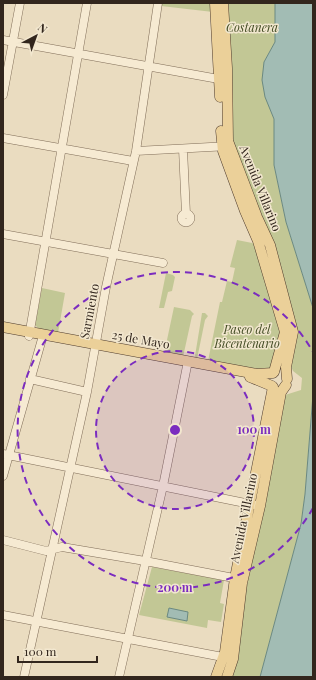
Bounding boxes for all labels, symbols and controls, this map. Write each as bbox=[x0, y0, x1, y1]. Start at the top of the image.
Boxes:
north arrow bbox=[16, 16, 56, 56]
park label: Costanera bbox=[226, 19, 278, 35]
text: N bbox=[35, 20, 51, 36]
street label: Avenida Villarino bbox=[236, 142, 286, 234]
street label: Sarmiento bbox=[76, 282, 102, 340]
park label: Paseo del Bicentenario bbox=[213, 321, 280, 351]
street label: 25 de Mayo bbox=[111, 326, 172, 352]
text: 100 m bbox=[237, 421, 271, 437]
centre of rings bbox=[168, 423, 182, 437]
street label: Avenida Villarino bbox=[225, 471, 260, 565]
text: 200 m bbox=[157, 579, 193, 595]
scale bar bbox=[18, 638, 97, 664]
text: 100 m bbox=[24, 643, 57, 659]

